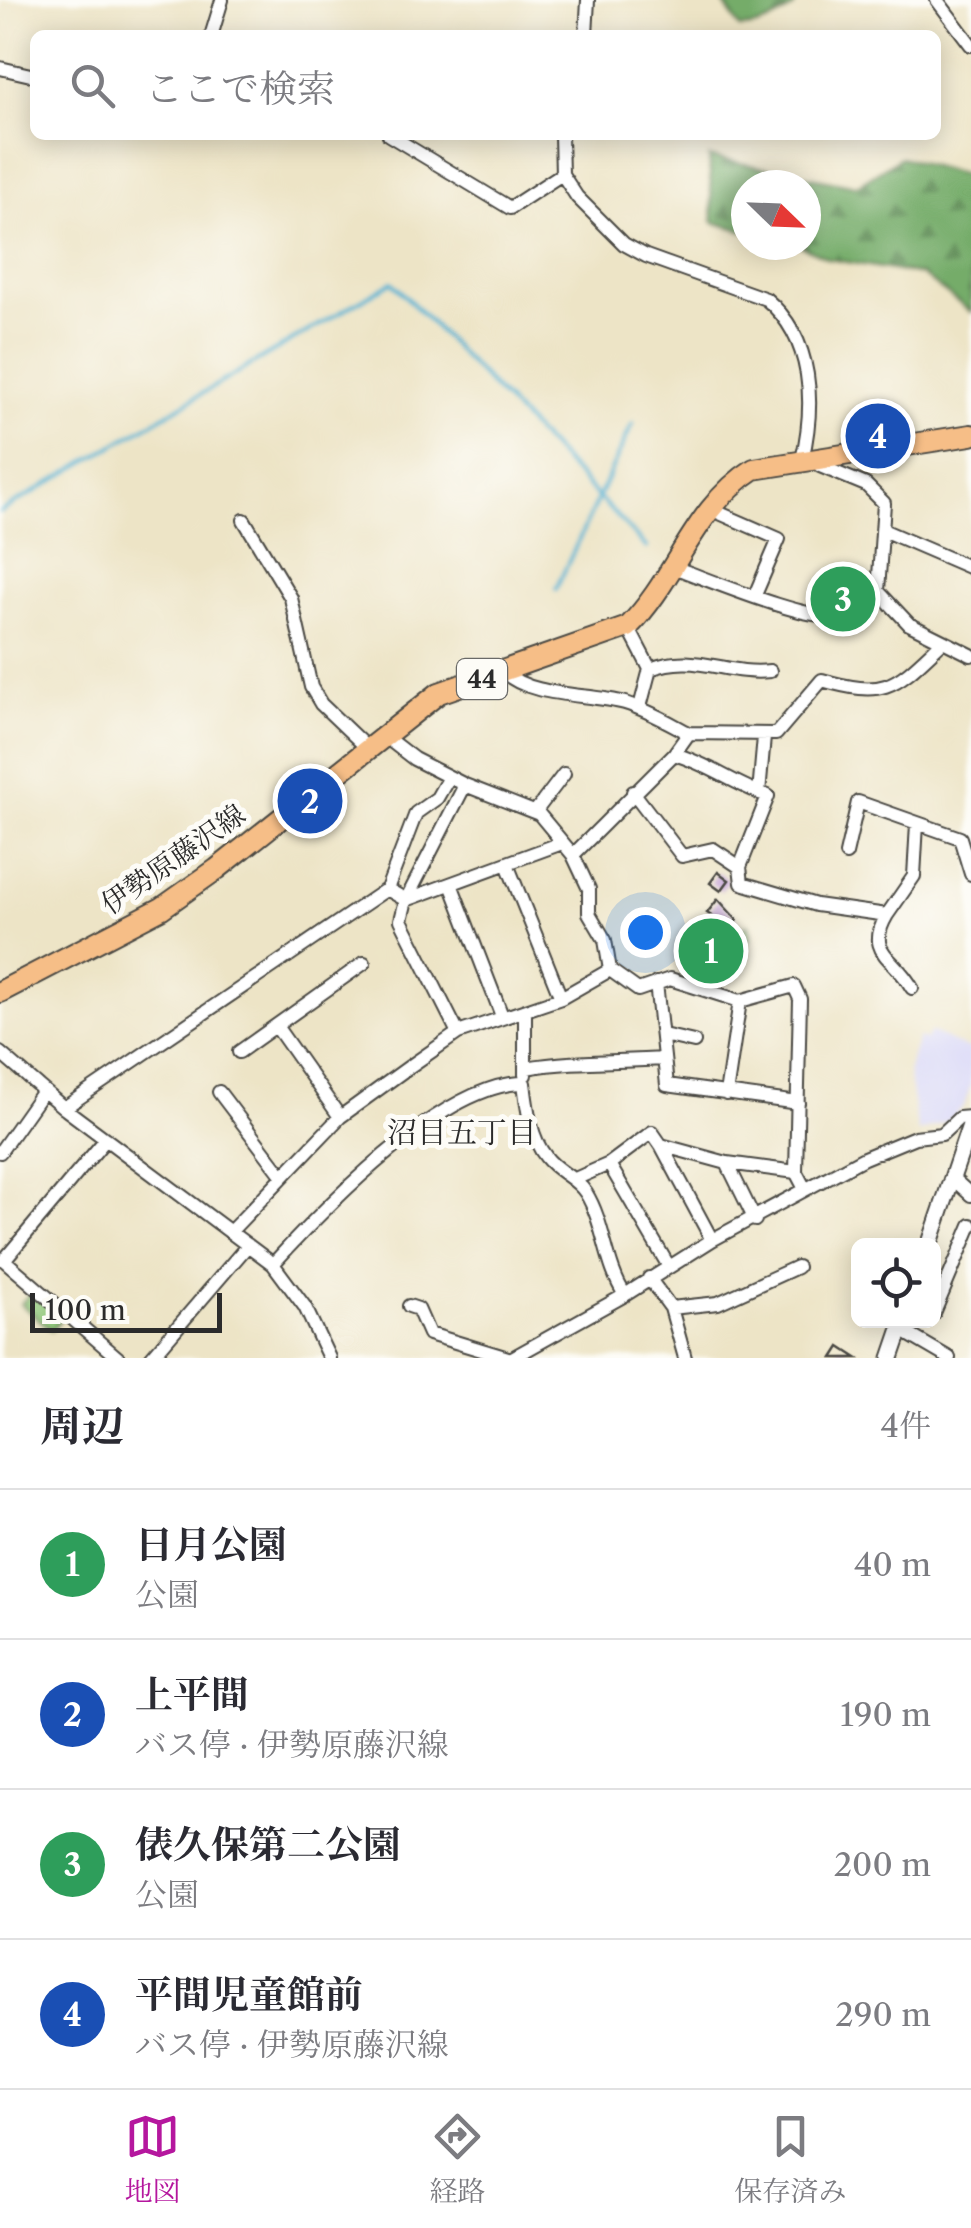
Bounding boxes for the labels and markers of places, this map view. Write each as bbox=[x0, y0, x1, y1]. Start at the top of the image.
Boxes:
pin: 4 bbox=[846, 398, 910, 474]
pin: 3 bbox=[810, 562, 876, 636]
pin: 2 bbox=[278, 764, 342, 838]
pin: 1 bbox=[678, 914, 744, 988]

